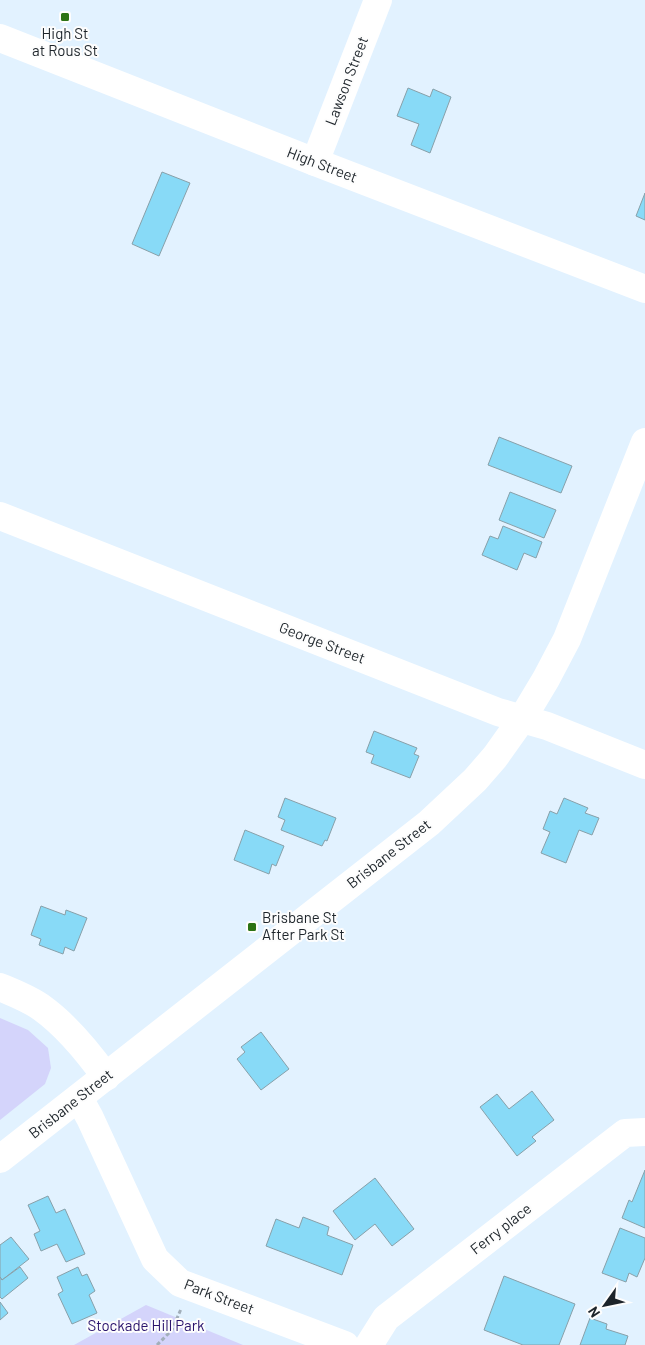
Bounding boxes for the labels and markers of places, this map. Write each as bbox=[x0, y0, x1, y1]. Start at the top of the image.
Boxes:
marker: High St at Rous St bbox=[59, 11, 71, 23]
place label: High St at Rous St bbox=[32, 24, 98, 59]
place label: Brisbane St After Park St bbox=[262, 908, 345, 943]
marker: Brisbane St After Park St bbox=[246, 921, 258, 933]

